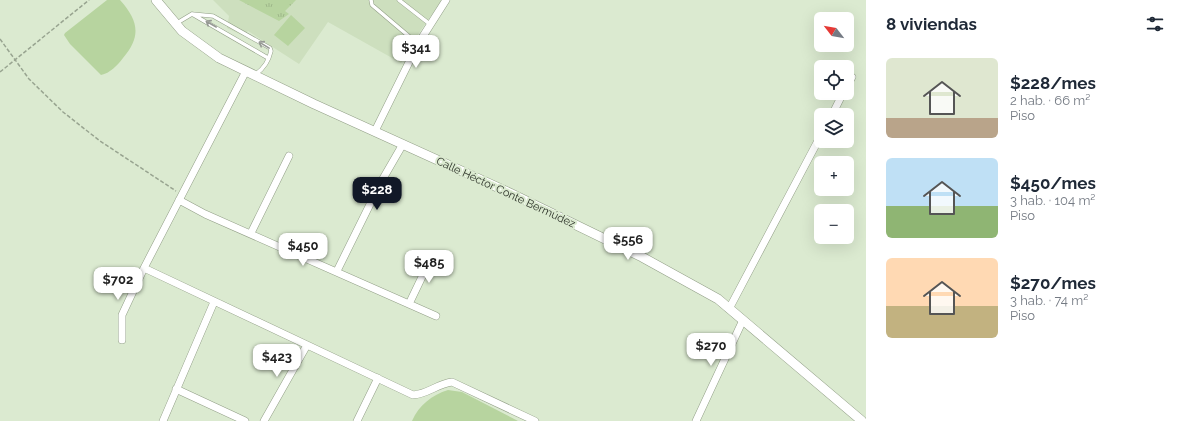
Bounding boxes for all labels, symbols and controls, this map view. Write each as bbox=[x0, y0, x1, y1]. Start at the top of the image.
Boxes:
north arrow bbox=[814, 12, 854, 52]
map controls bbox=[814, 12, 854, 244]
icon: filters bbox=[1144, 13, 1166, 35]
text: 8 viviendas bbox=[886, 14, 977, 34]
one-way arrow bbox=[205, 20, 217, 28]
pin: $341 bbox=[392, 35, 440, 69]
text: $341 bbox=[401, 40, 431, 55]
one-way arrow bbox=[259, 41, 270, 49]
button: locate bbox=[814, 60, 854, 100]
text: $228/mes bbox=[1010, 73, 1096, 93]
icon: home bbox=[918, 74, 966, 122]
text: 2 hab. · 66 m² bbox=[1010, 93, 1090, 108]
button: layers bbox=[814, 108, 854, 148]
text: Piso bbox=[1010, 108, 1035, 123]
street label: Calle Héctor Conte Bermúdez bbox=[434, 154, 578, 231]
button: + bbox=[814, 156, 854, 196]
text: $450/mes bbox=[1010, 173, 1096, 193]
icon: home bbox=[918, 174, 966, 222]
pin: $228 bbox=[353, 177, 401, 211]
text: $228 bbox=[362, 182, 392, 197]
text: 3 hab. · 104 m² bbox=[1010, 193, 1095, 208]
button: − bbox=[814, 204, 854, 244]
text: Piso bbox=[1010, 208, 1035, 223]
pin: $556 bbox=[604, 227, 652, 261]
text: $556 bbox=[613, 232, 643, 247]
pin: $450 bbox=[279, 233, 327, 267]
text: $450 bbox=[288, 238, 318, 253]
pin: $485 bbox=[405, 250, 453, 284]
text: $485 bbox=[414, 255, 444, 270]
pin: $702 bbox=[94, 267, 142, 301]
text: $702 bbox=[103, 272, 133, 287]
text: $270/mes bbox=[1010, 273, 1096, 293]
icon: home bbox=[918, 274, 966, 322]
text: 3 hab. · 74 m² bbox=[1010, 293, 1088, 308]
text: Piso bbox=[1010, 308, 1035, 323]
pin: $270 bbox=[687, 333, 735, 367]
text: $270 bbox=[696, 338, 726, 353]
pin: $423 bbox=[253, 344, 301, 378]
text: $423 bbox=[262, 349, 292, 364]

